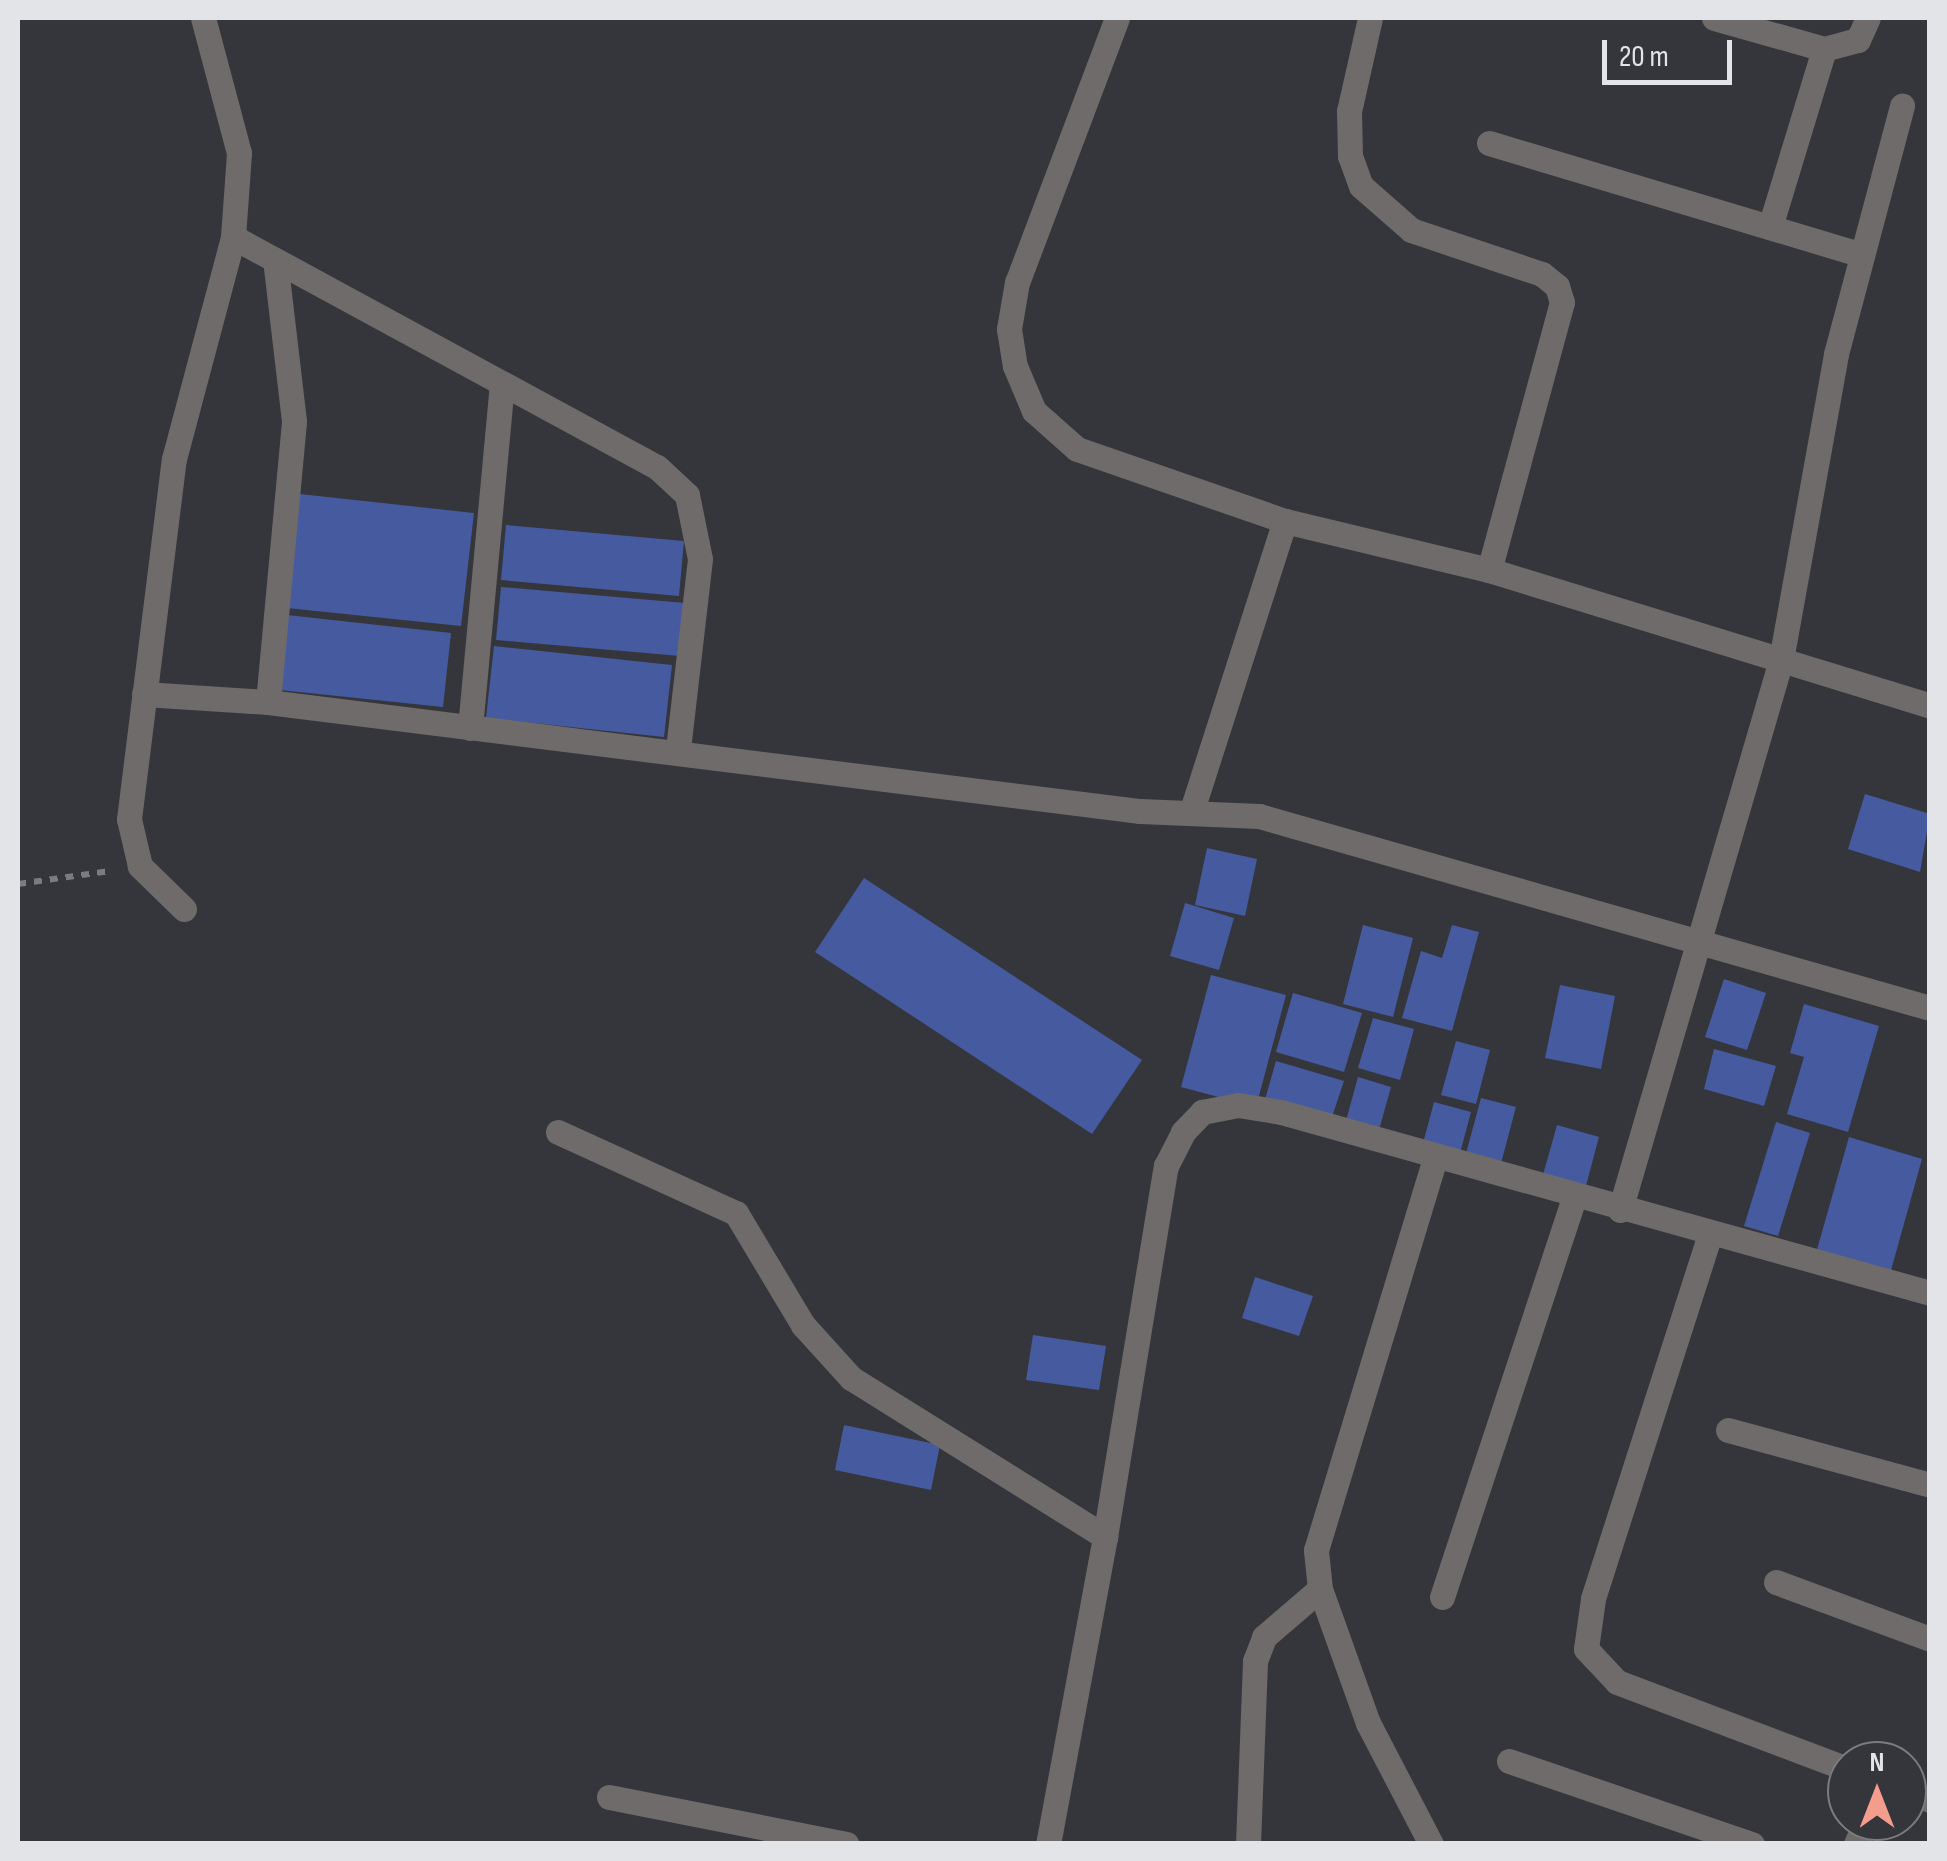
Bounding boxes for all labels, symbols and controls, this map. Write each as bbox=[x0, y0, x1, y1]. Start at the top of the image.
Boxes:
scale bar bbox=[1607, 20, 1737, 82]
text: 20 m bbox=[1619, 39, 1669, 75]
north arrow bbox=[1827, 1741, 1927, 1841]
text: N bbox=[1870, 1746, 1884, 1779]

